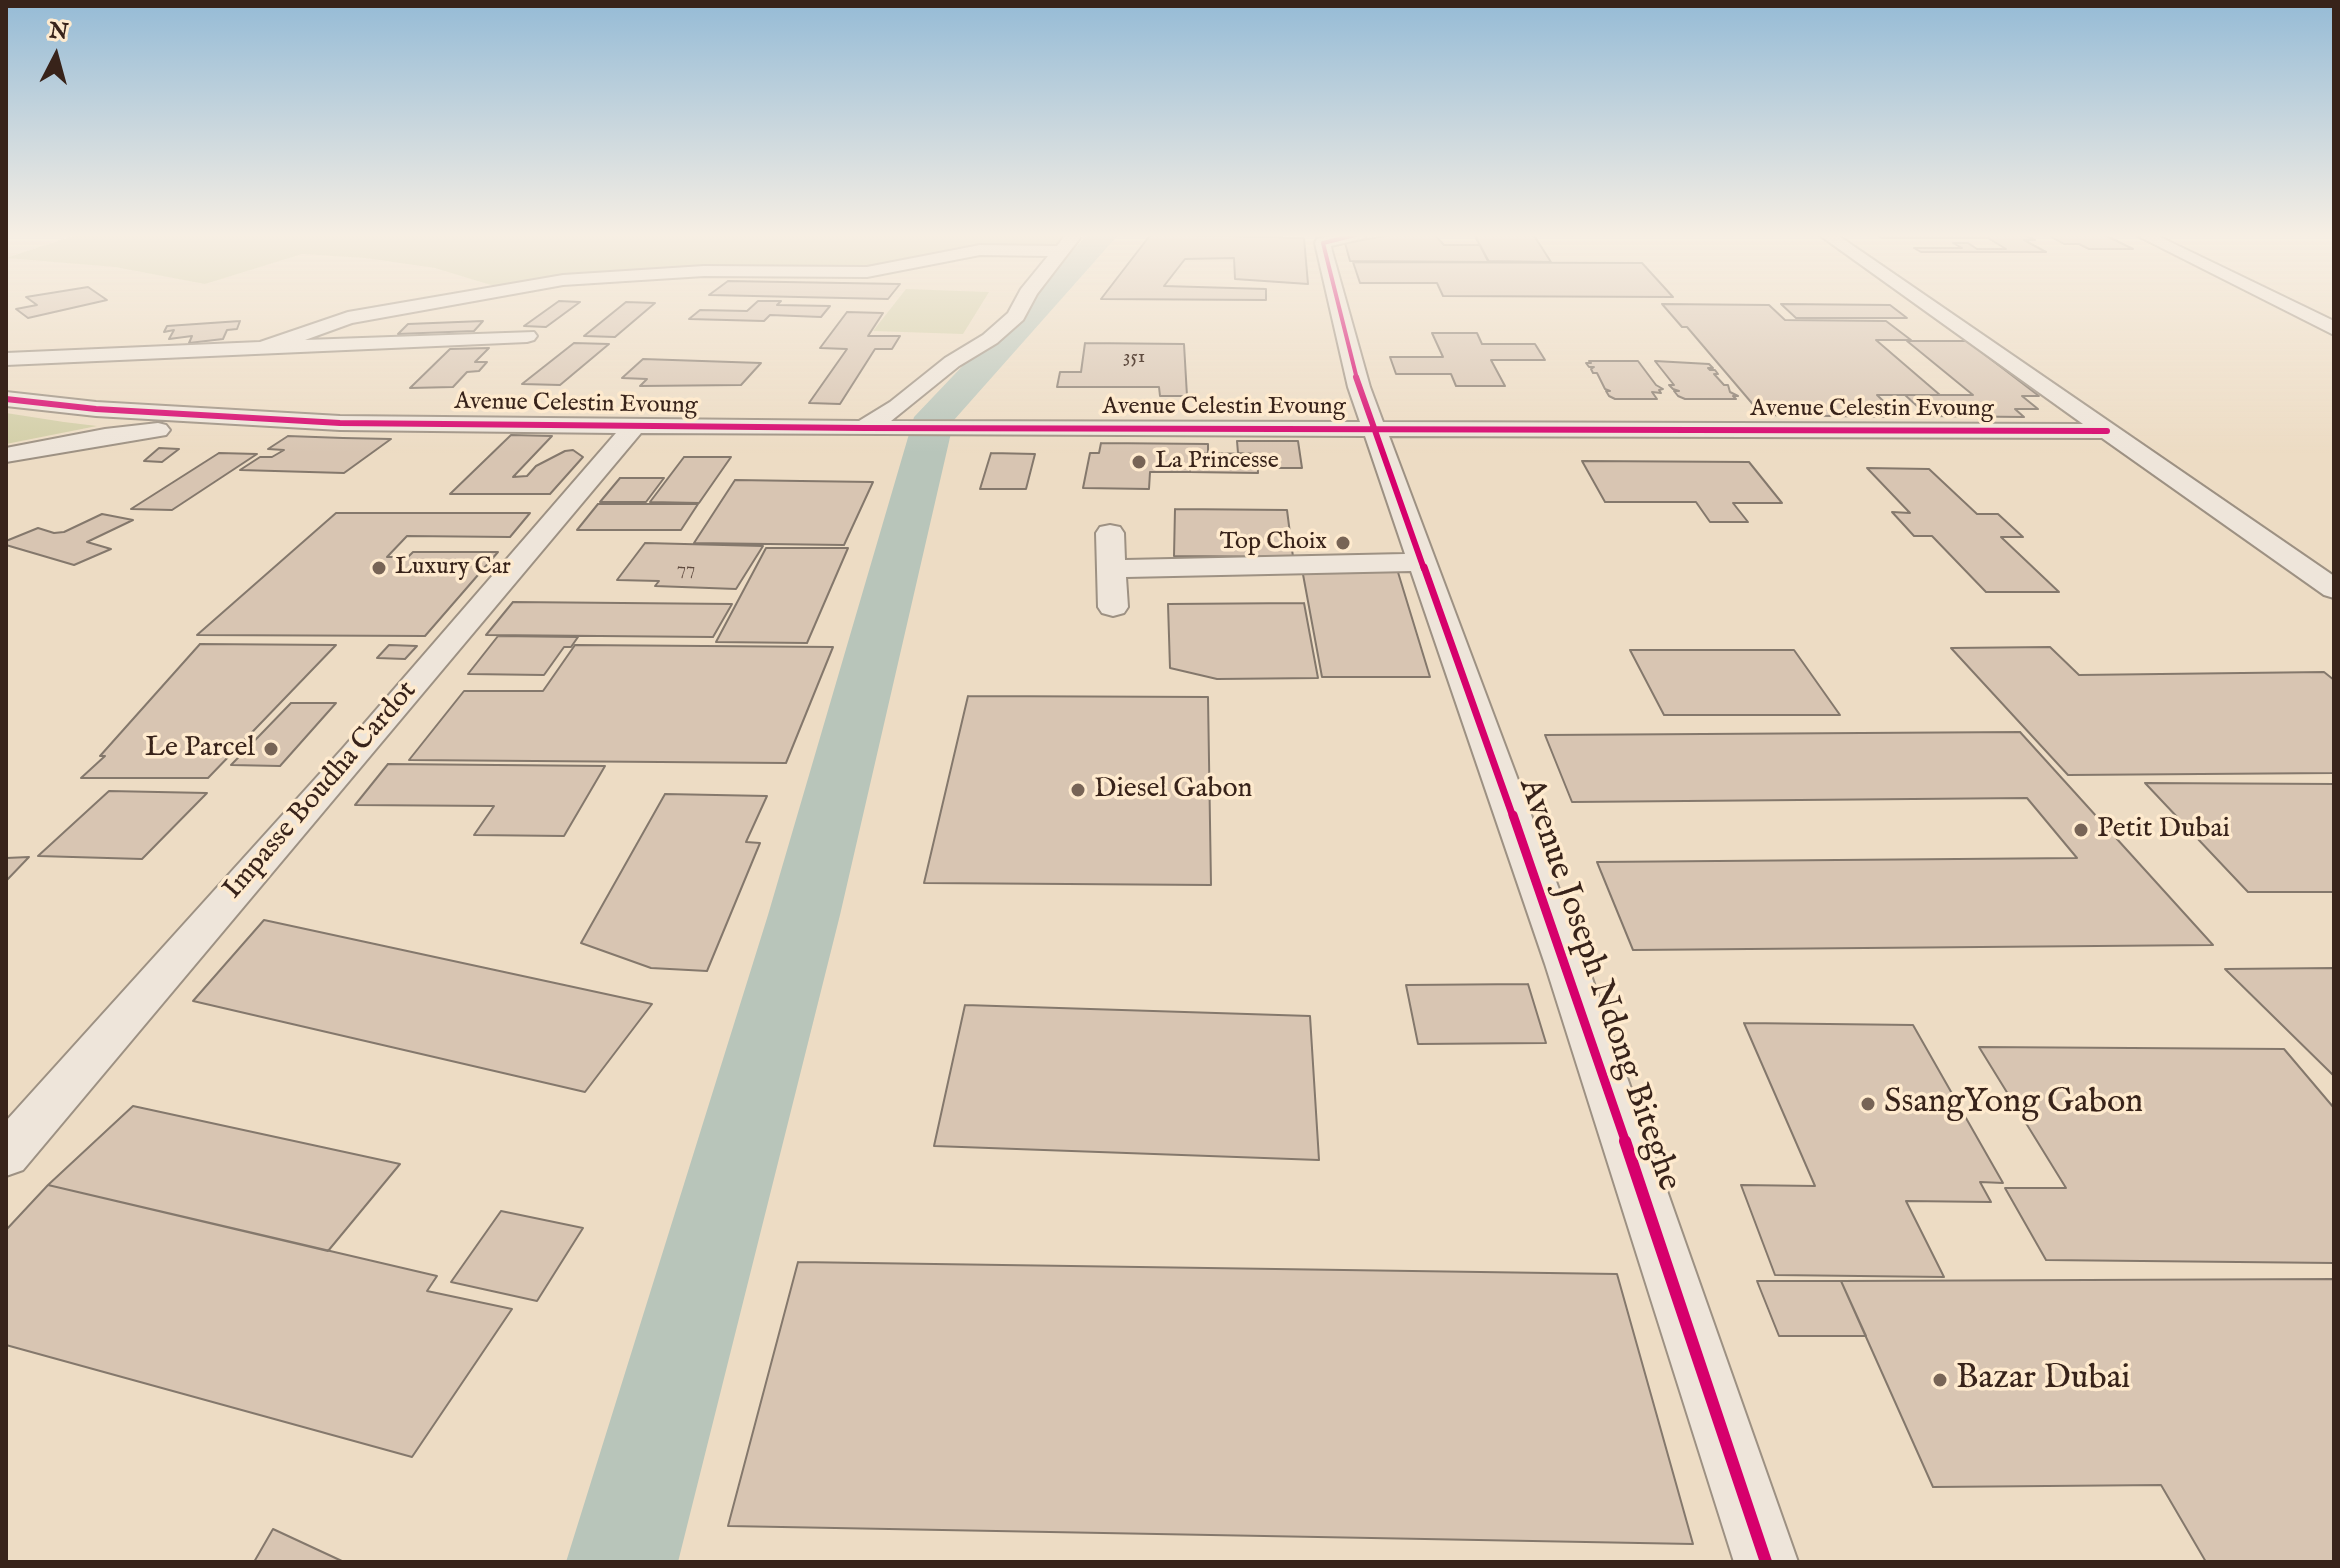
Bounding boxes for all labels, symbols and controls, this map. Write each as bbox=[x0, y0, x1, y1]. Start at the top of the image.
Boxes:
north arrow bbox=[16, 16, 96, 96]
text: N bbox=[48, 17, 69, 47]
house number: 351 bbox=[1123, 346, 1145, 370]
street label: Avenue Celestin Evoung bbox=[454, 388, 698, 422]
street label: Avenue Celestin Evoung bbox=[1102, 394, 1346, 422]
street label: Avenue Celestin Evoung bbox=[1750, 396, 1994, 424]
place label: La Princesse bbox=[1155, 448, 1279, 476]
marker: La Princesse bbox=[1130, 453, 1148, 471]
place label: Top Choix bbox=[1220, 529, 1327, 557]
marker: Top Choix bbox=[1334, 534, 1352, 552]
place label: Luxury Car bbox=[395, 554, 511, 582]
house number: 77 bbox=[677, 558, 695, 582]
marker: Luxury Car bbox=[370, 559, 388, 577]
street label: Impasse Boudha Cardot bbox=[217, 675, 425, 907]
place label: Le Parcel bbox=[145, 732, 255, 766]
marker: Le Parcel bbox=[262, 740, 280, 758]
place label: Diesel Gabon bbox=[1094, 773, 1252, 807]
street label: Avenue Joseph Ndong Biteghe bbox=[1508, 773, 1688, 1197]
marker: Diesel Gabon bbox=[1069, 781, 1087, 799]
place label: Petit Dubai bbox=[2097, 813, 2230, 847]
marker: Petit Dubai bbox=[2072, 821, 2090, 839]
place label: SsangYong Gabon bbox=[1884, 1084, 2143, 1124]
marker: SsangYong Gabon bbox=[1859, 1095, 1877, 1113]
place label: Bazar Dubai bbox=[1956, 1360, 2130, 1400]
marker: Bazar Dubai bbox=[1931, 1371, 1949, 1389]

